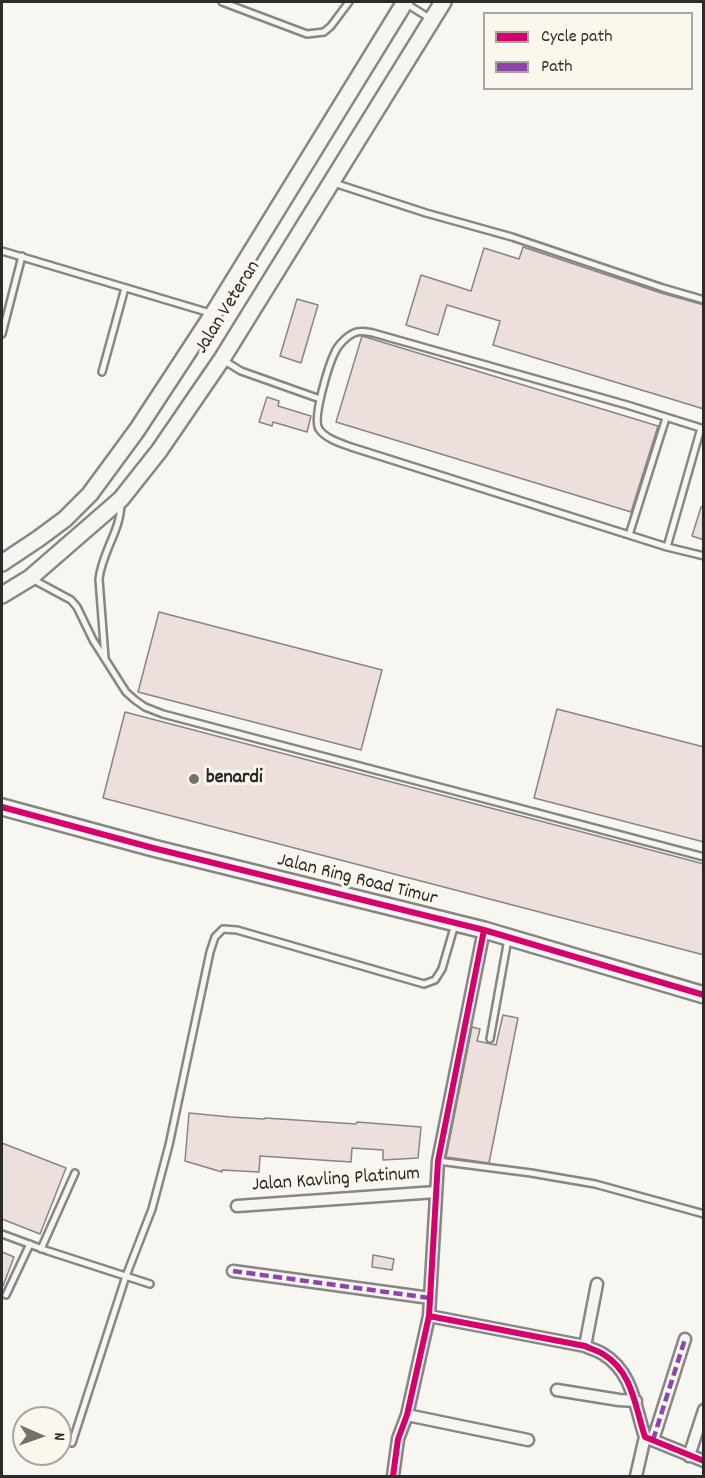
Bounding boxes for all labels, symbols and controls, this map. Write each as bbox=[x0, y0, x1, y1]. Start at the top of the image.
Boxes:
legend bbox=[483, 12, 693, 90]
text: Cycle path bbox=[541, 25, 612, 50]
text: Path bbox=[541, 55, 573, 80]
street label: Jalan Veteran bbox=[191, 257, 267, 359]
place label: benardi bbox=[206, 767, 263, 791]
marker: benardi bbox=[187, 772, 201, 786]
street label: Jalan Ring Road Timur bbox=[275, 850, 439, 912]
street label: Jalan Kavling Platinum bbox=[251, 1163, 421, 1199]
north arrow bbox=[12, 1406, 72, 1466]
text: N bbox=[47, 1432, 70, 1441]

